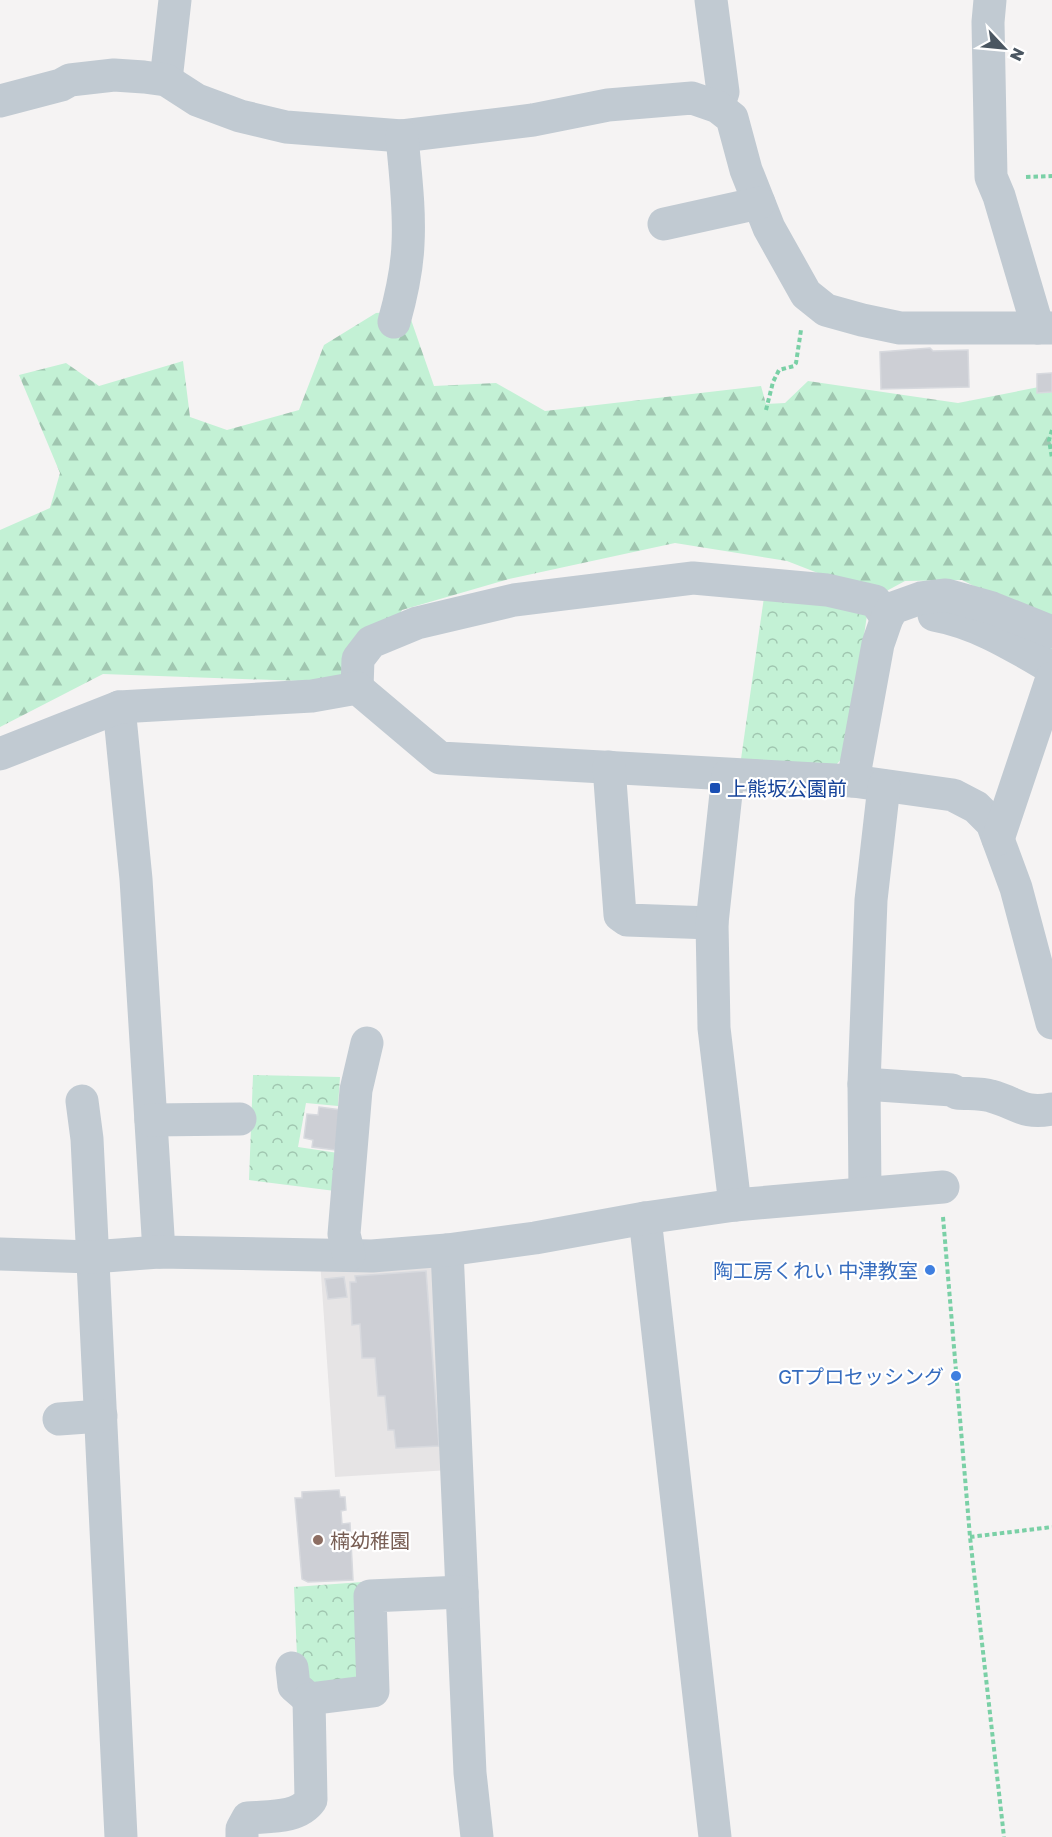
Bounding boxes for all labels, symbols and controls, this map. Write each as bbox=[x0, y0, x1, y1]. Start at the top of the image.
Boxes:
north arrow bbox=[974, 18, 1034, 78]
text: N bbox=[1006, 45, 1029, 64]
place label: 上熊坂公園前 bbox=[727, 776, 847, 800]
marker: 上熊坂公園前 bbox=[708, 781, 722, 795]
place label: 陶工房くれい 中津教室 bbox=[713, 1258, 918, 1282]
marker: 陶工房くれい 中津教室 bbox=[923, 1263, 937, 1277]
place label: GTプロセッシング bbox=[778, 1364, 944, 1388]
marker: GTプロセッシング bbox=[949, 1369, 963, 1383]
place label: 楠幼稚園 bbox=[330, 1528, 410, 1552]
marker: 楠幼稚園 bbox=[311, 1533, 325, 1547]

